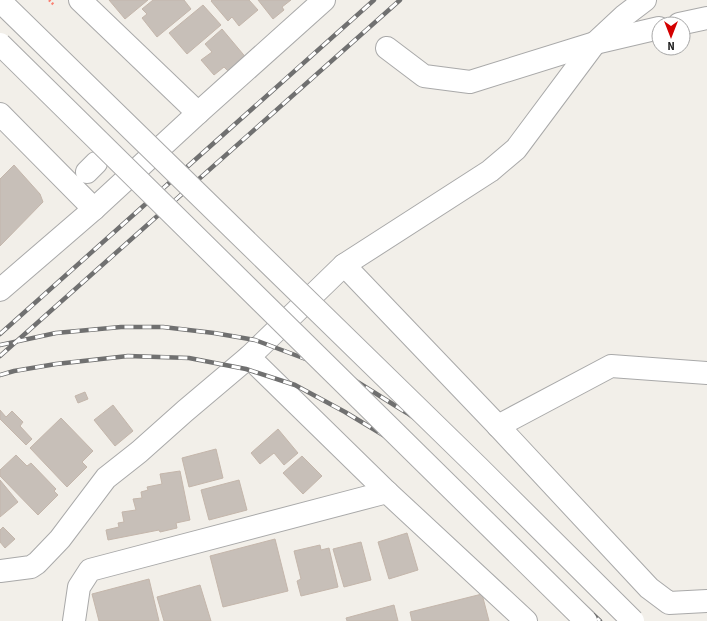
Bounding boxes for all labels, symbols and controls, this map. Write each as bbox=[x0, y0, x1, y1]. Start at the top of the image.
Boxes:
north arrow bbox=[651, 16, 691, 56]
text: N bbox=[667, 38, 675, 53]

